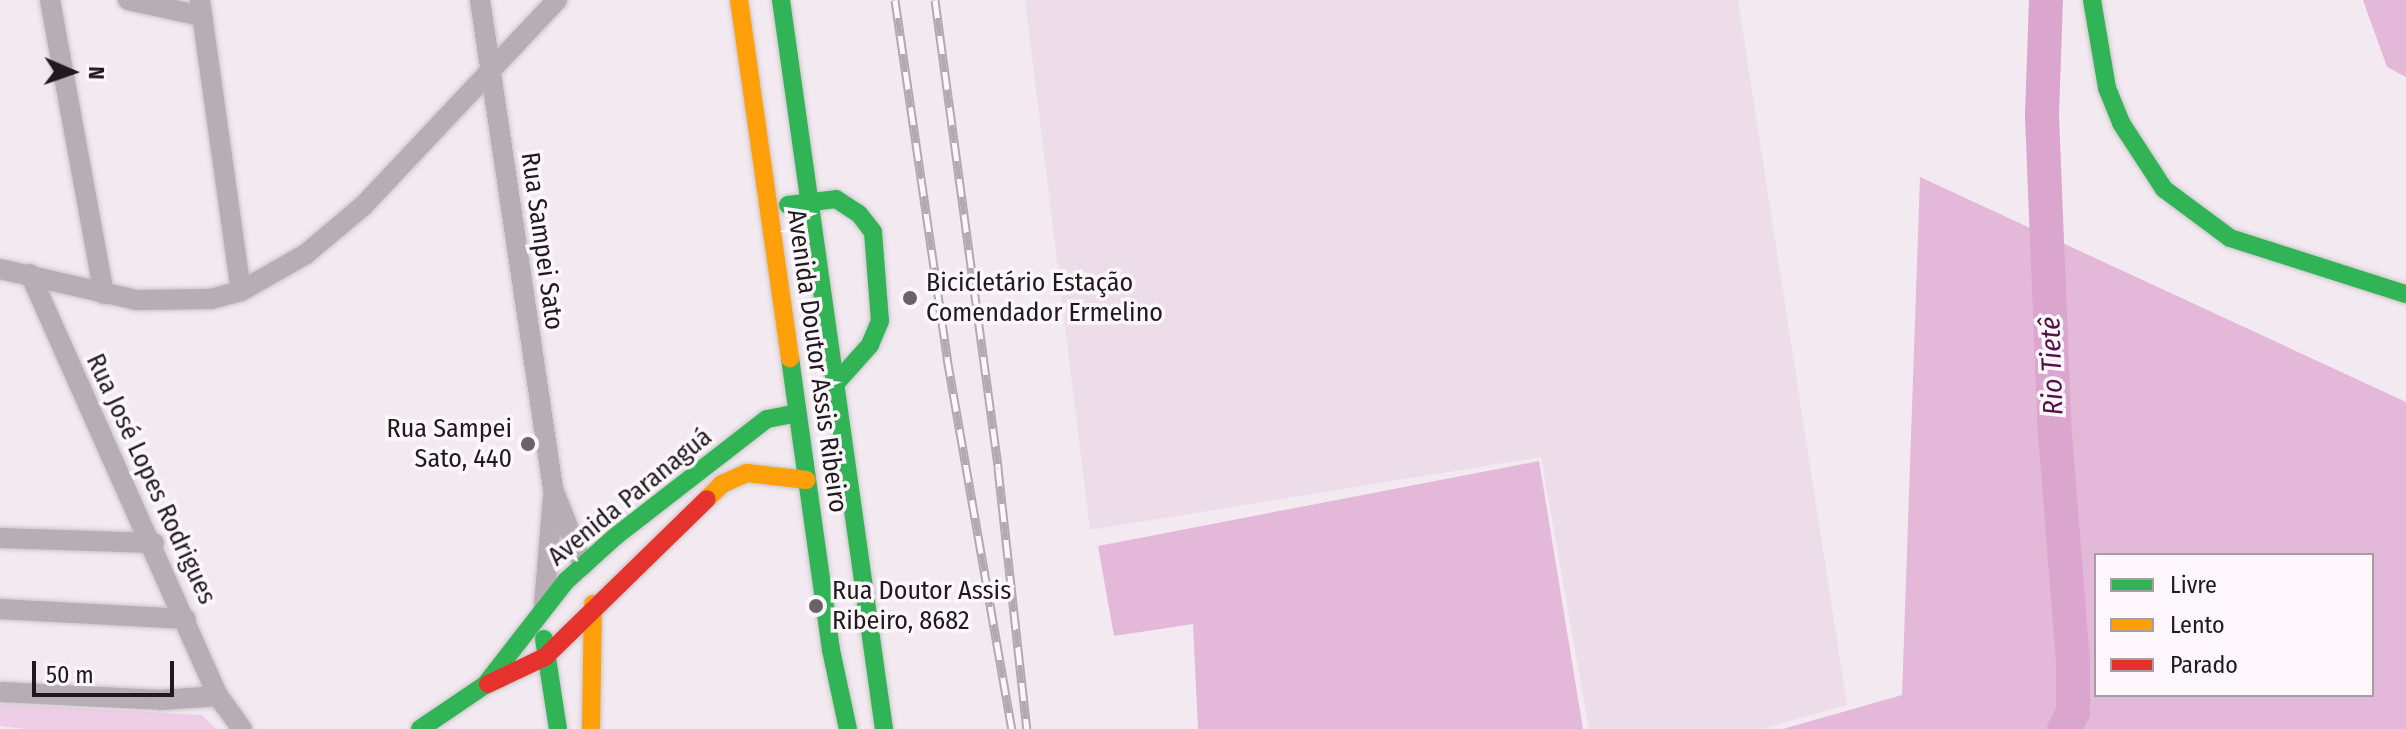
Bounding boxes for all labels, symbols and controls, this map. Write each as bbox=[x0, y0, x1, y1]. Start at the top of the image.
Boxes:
north arrow bbox=[32, 32, 112, 112]
text: N bbox=[83, 66, 110, 80]
street label: Rua Sampei Sato bbox=[514, 150, 570, 332]
street label: Avenida Doutor Assis Ribeiro bbox=[780, 207, 854, 515]
place label: Bicicletário Estação Comendador Ermelino bbox=[926, 267, 1163, 328]
marker: Bicicletário Estação Comendador Ermelino bbox=[901, 289, 919, 307]
water label: Rio Tietê bbox=[2033, 316, 2071, 416]
street label: Rua José Lopes Rodrigues bbox=[79, 349, 223, 609]
place label: Rua Sampei Sato, 440 bbox=[387, 413, 512, 474]
street label: Avenida Paranaguá bbox=[542, 421, 718, 573]
marker: Rua Sampei Sato, 440 bbox=[519, 435, 537, 453]
legend bbox=[2094, 553, 2374, 697]
text: Livre bbox=[2170, 571, 2217, 599]
place label: Rua Doutor Assis Ribeiro, 8682 bbox=[832, 575, 1011, 636]
marker: Rua Doutor Assis Ribeiro, 8682 bbox=[807, 597, 825, 615]
text: Lento bbox=[2170, 611, 2225, 639]
scale bar bbox=[36, 645, 178, 695]
text: Parado bbox=[2170, 651, 2238, 679]
text: 50 m bbox=[46, 661, 94, 689]

